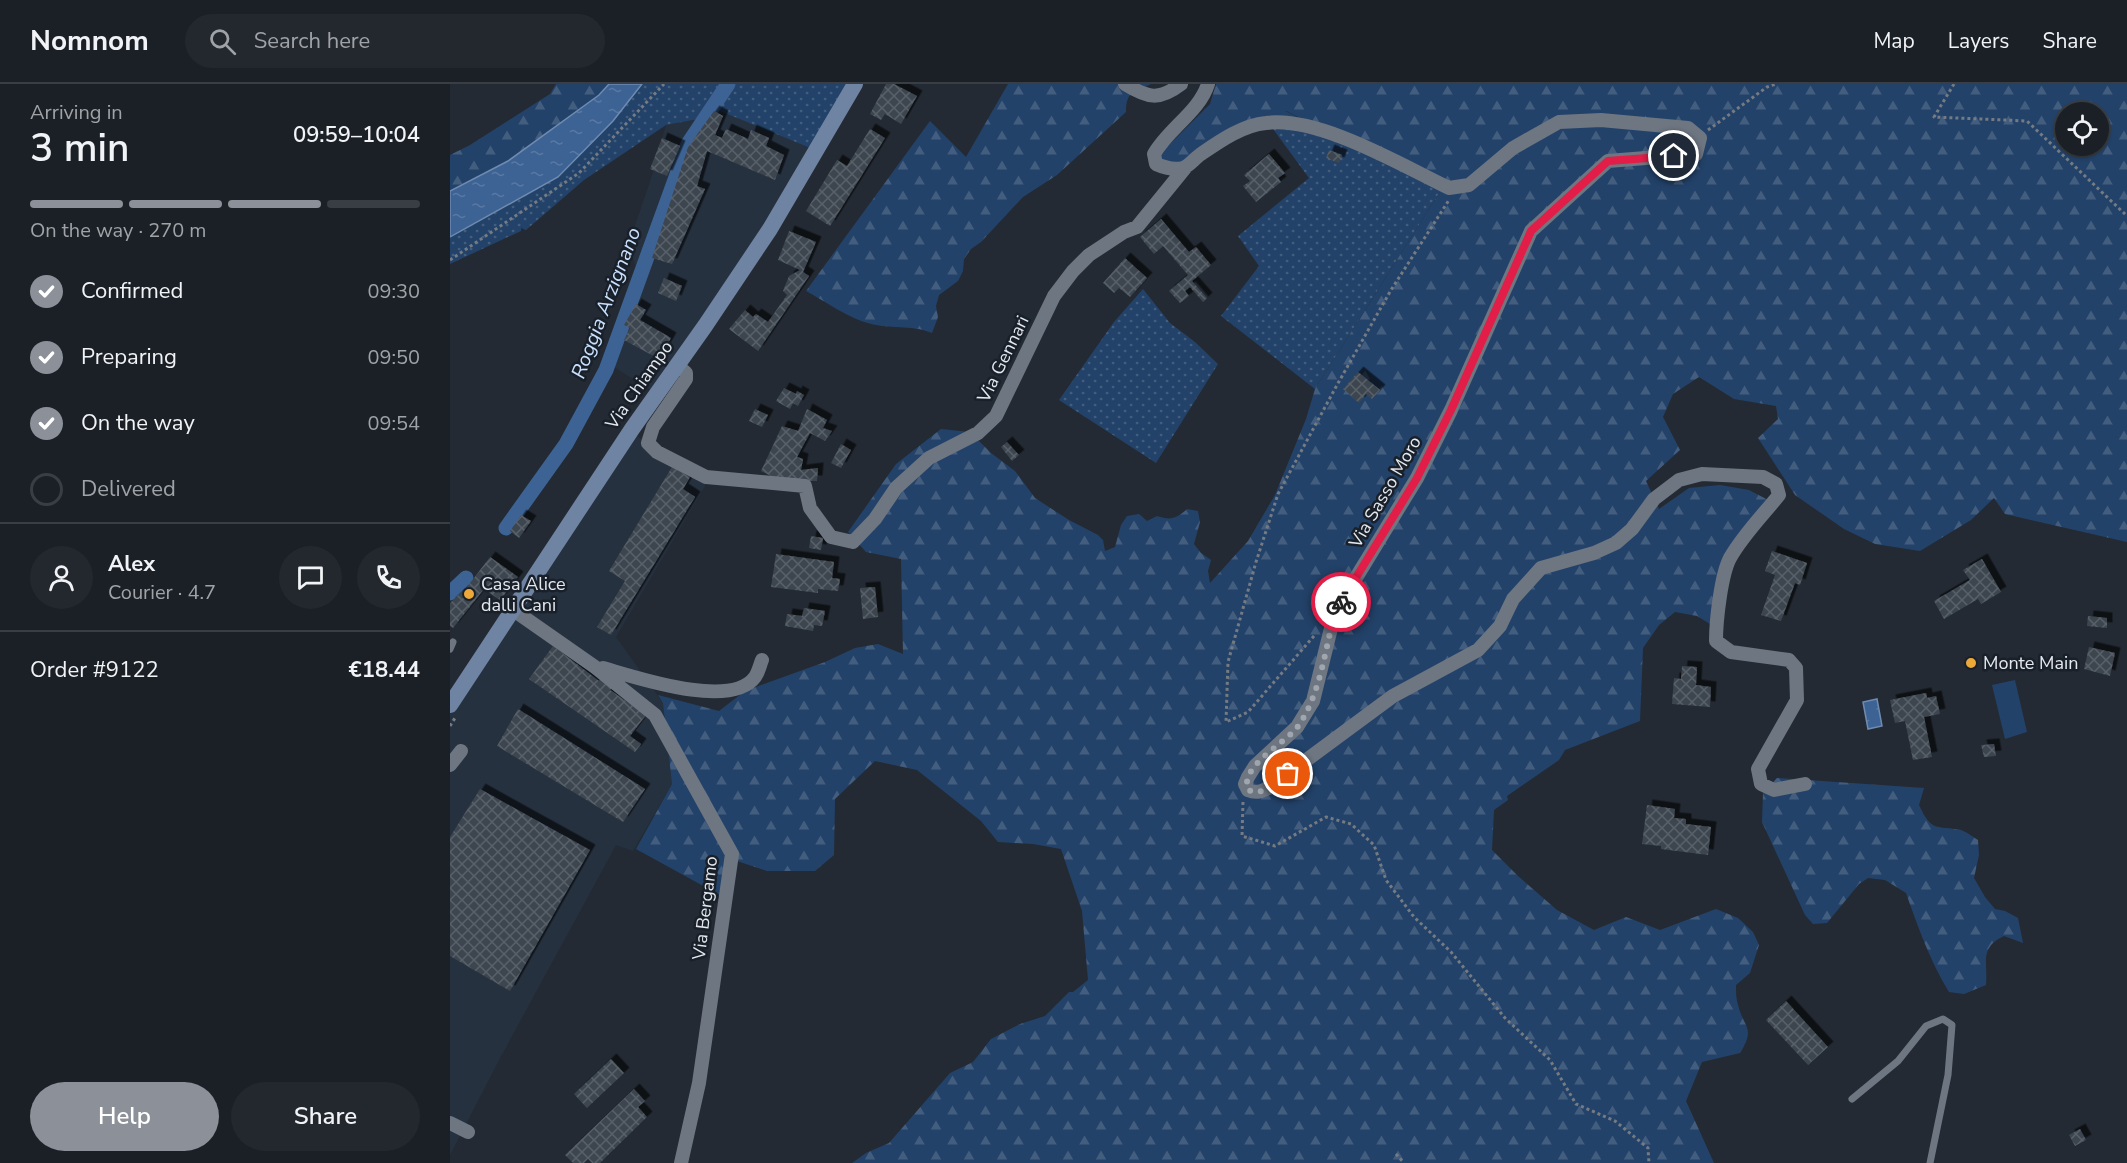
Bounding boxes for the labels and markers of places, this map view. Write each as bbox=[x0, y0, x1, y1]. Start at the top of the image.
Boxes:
pin bbox=[1648, 130, 1699, 181]
place label: Casa Alice dalli Cani bbox=[481, 572, 566, 617]
marker: Casa Alice dalli Cani bbox=[462, 587, 476, 601]
place label: Monte Main bbox=[1983, 651, 2078, 675]
marker: Monte Main bbox=[1964, 656, 1978, 670]
pin bbox=[1262, 748, 1313, 799]

